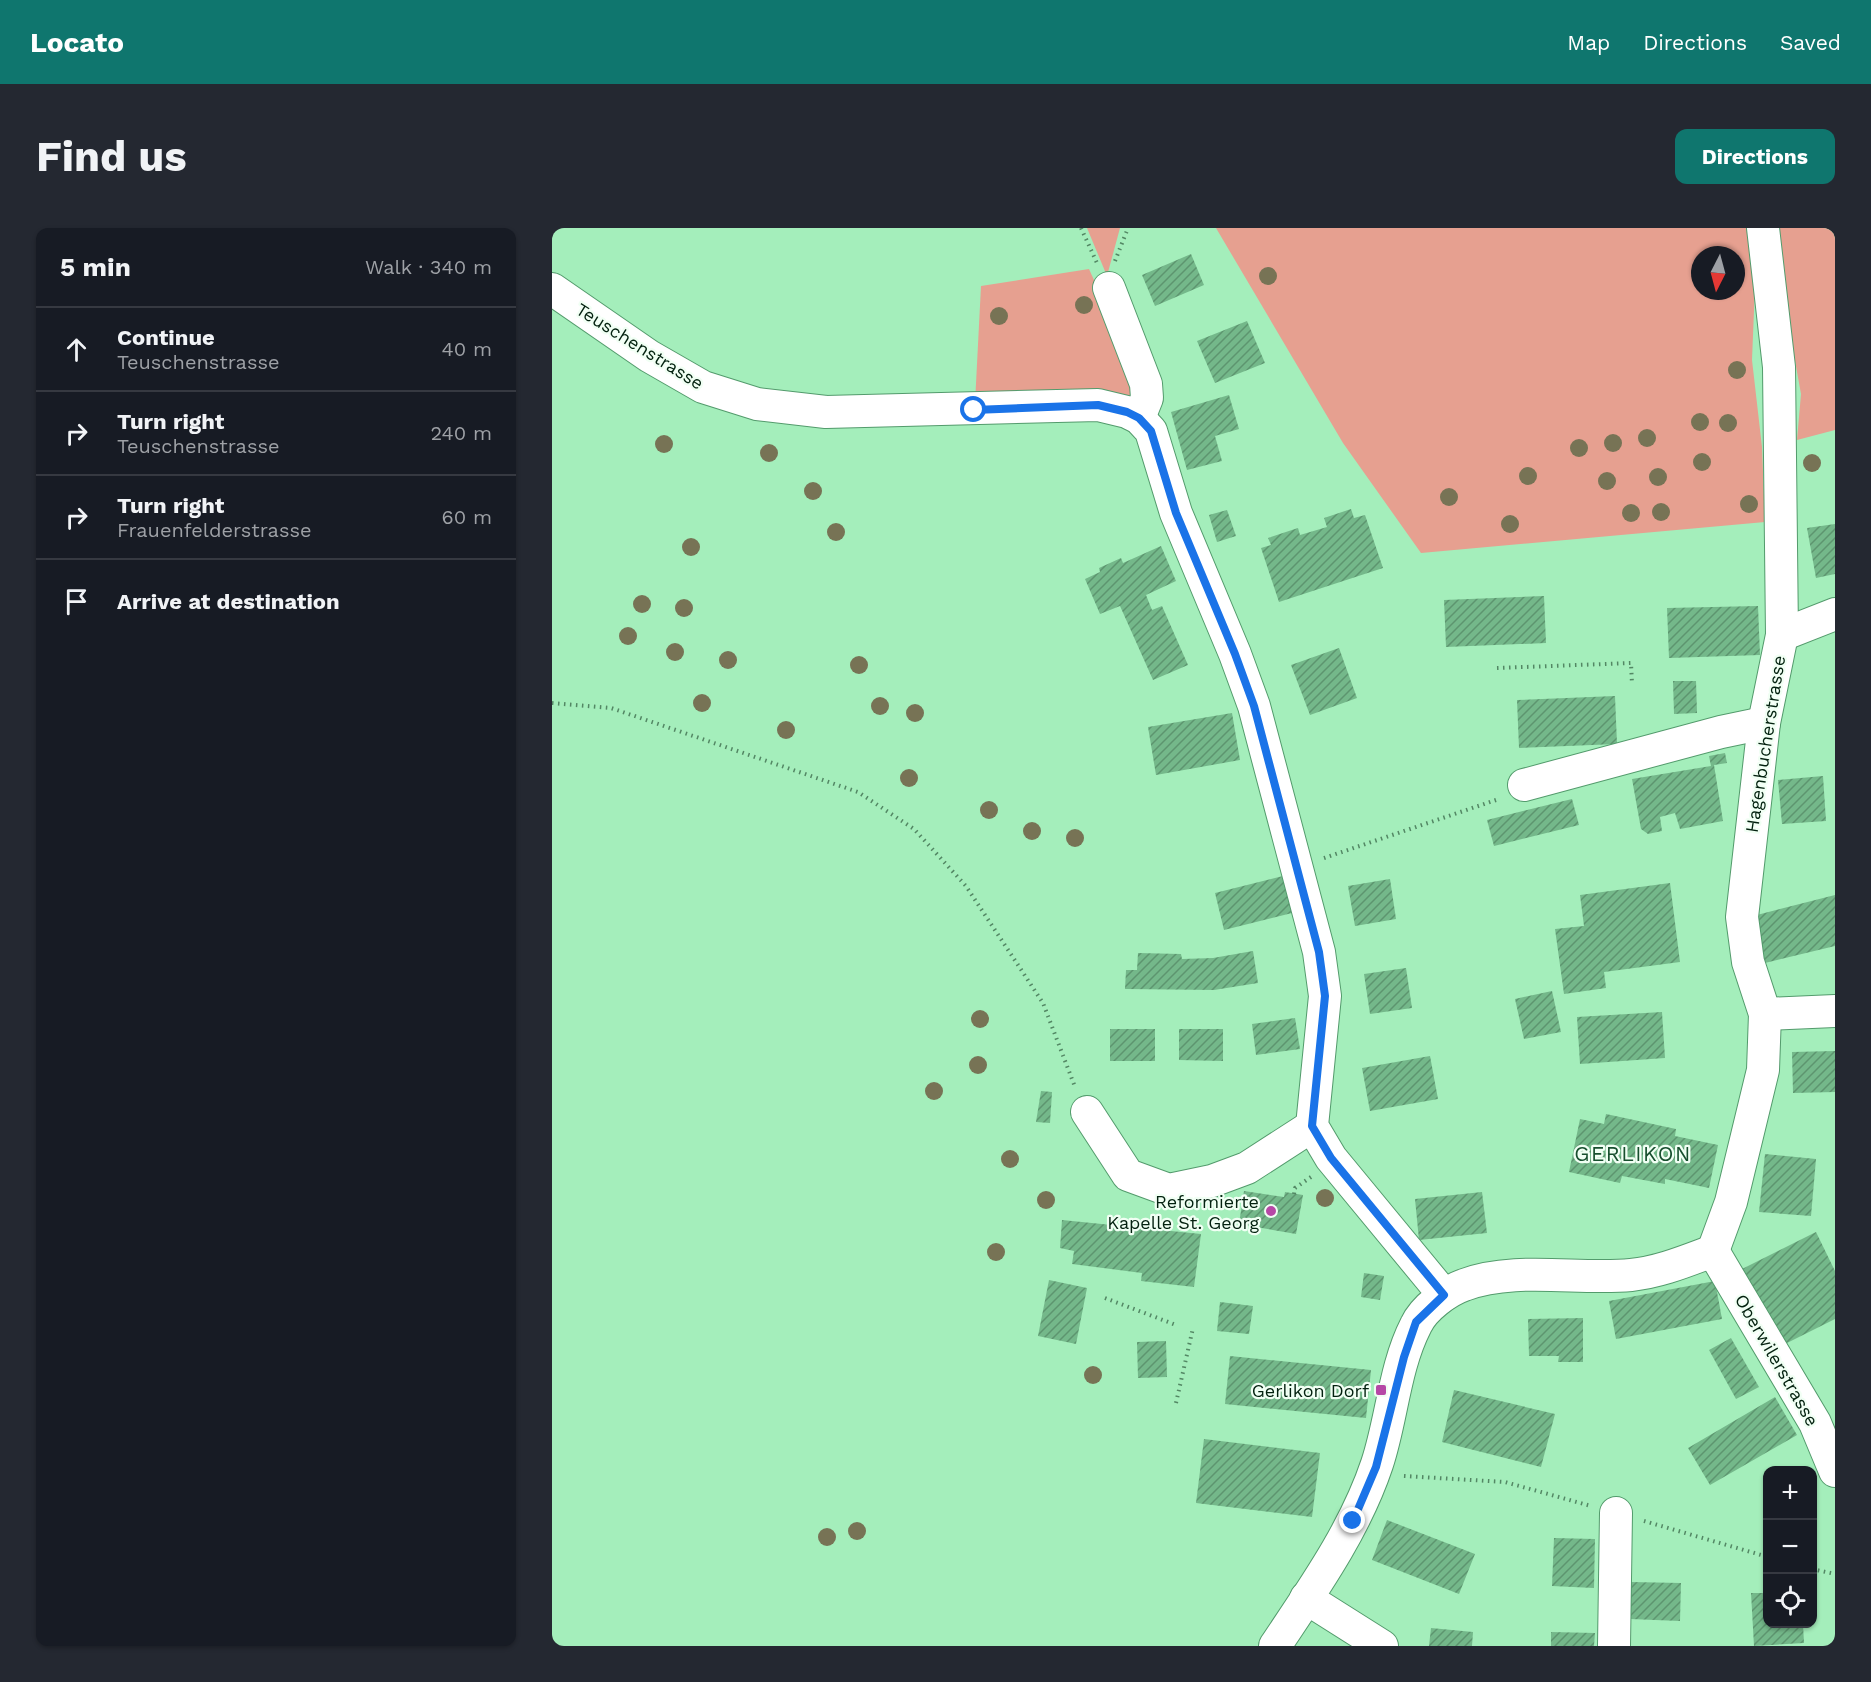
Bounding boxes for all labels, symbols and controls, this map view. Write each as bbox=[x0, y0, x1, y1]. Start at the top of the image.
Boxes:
text: Locato bbox=[30, 26, 124, 59]
text: Map bbox=[1567, 30, 1610, 55]
text: Directions bbox=[1643, 30, 1747, 55]
text: Saved bbox=[1780, 30, 1841, 55]
button: Directions bbox=[1675, 129, 1835, 184]
text: Find us bbox=[36, 132, 187, 181]
north arrow bbox=[1691, 246, 1745, 300]
text: 5 min bbox=[60, 252, 131, 282]
text: Walk · 340 m bbox=[365, 255, 492, 279]
street label: Teuschenstrasse bbox=[572, 298, 708, 394]
text: Continue bbox=[117, 325, 215, 350]
icon: ahead bbox=[60, 333, 93, 366]
text: 40 m bbox=[441, 337, 492, 361]
text: Teuschenstrasse bbox=[117, 350, 280, 374]
route start bbox=[960, 396, 986, 422]
text: Turn right bbox=[117, 409, 224, 434]
icon: right bbox=[60, 417, 93, 450]
text: 240 m bbox=[430, 421, 492, 445]
text: Teuschenstrasse bbox=[117, 434, 280, 458]
text: Turn right bbox=[117, 493, 224, 518]
icon: right bbox=[60, 501, 93, 534]
text: 60 m bbox=[442, 505, 492, 529]
text: Frauenfelderstrasse bbox=[117, 518, 312, 542]
icon: arrive bbox=[60, 585, 93, 618]
text: Arrive at destination bbox=[117, 589, 340, 614]
street label: Hagenbucherstrasse bbox=[1741, 654, 1789, 834]
district label: GERLIKON bbox=[1574, 1141, 1692, 1166]
place label: Reformierte Kapelle St. Georg bbox=[1107, 1191, 1259, 1233]
marker: Reformierte Kapelle St. Georg bbox=[1264, 1204, 1278, 1218]
street label: Oberwilerstrasse bbox=[1731, 1290, 1823, 1430]
place label: Gerlikon Dorf bbox=[1252, 1380, 1369, 1401]
marker: Gerlikon Dorf bbox=[1374, 1383, 1388, 1397]
map controls bbox=[1763, 1466, 1817, 1628]
button: + bbox=[1763, 1466, 1817, 1520]
route end bbox=[1339, 1507, 1365, 1533]
button: − bbox=[1763, 1520, 1817, 1574]
button: locate bbox=[1763, 1574, 1817, 1628]

